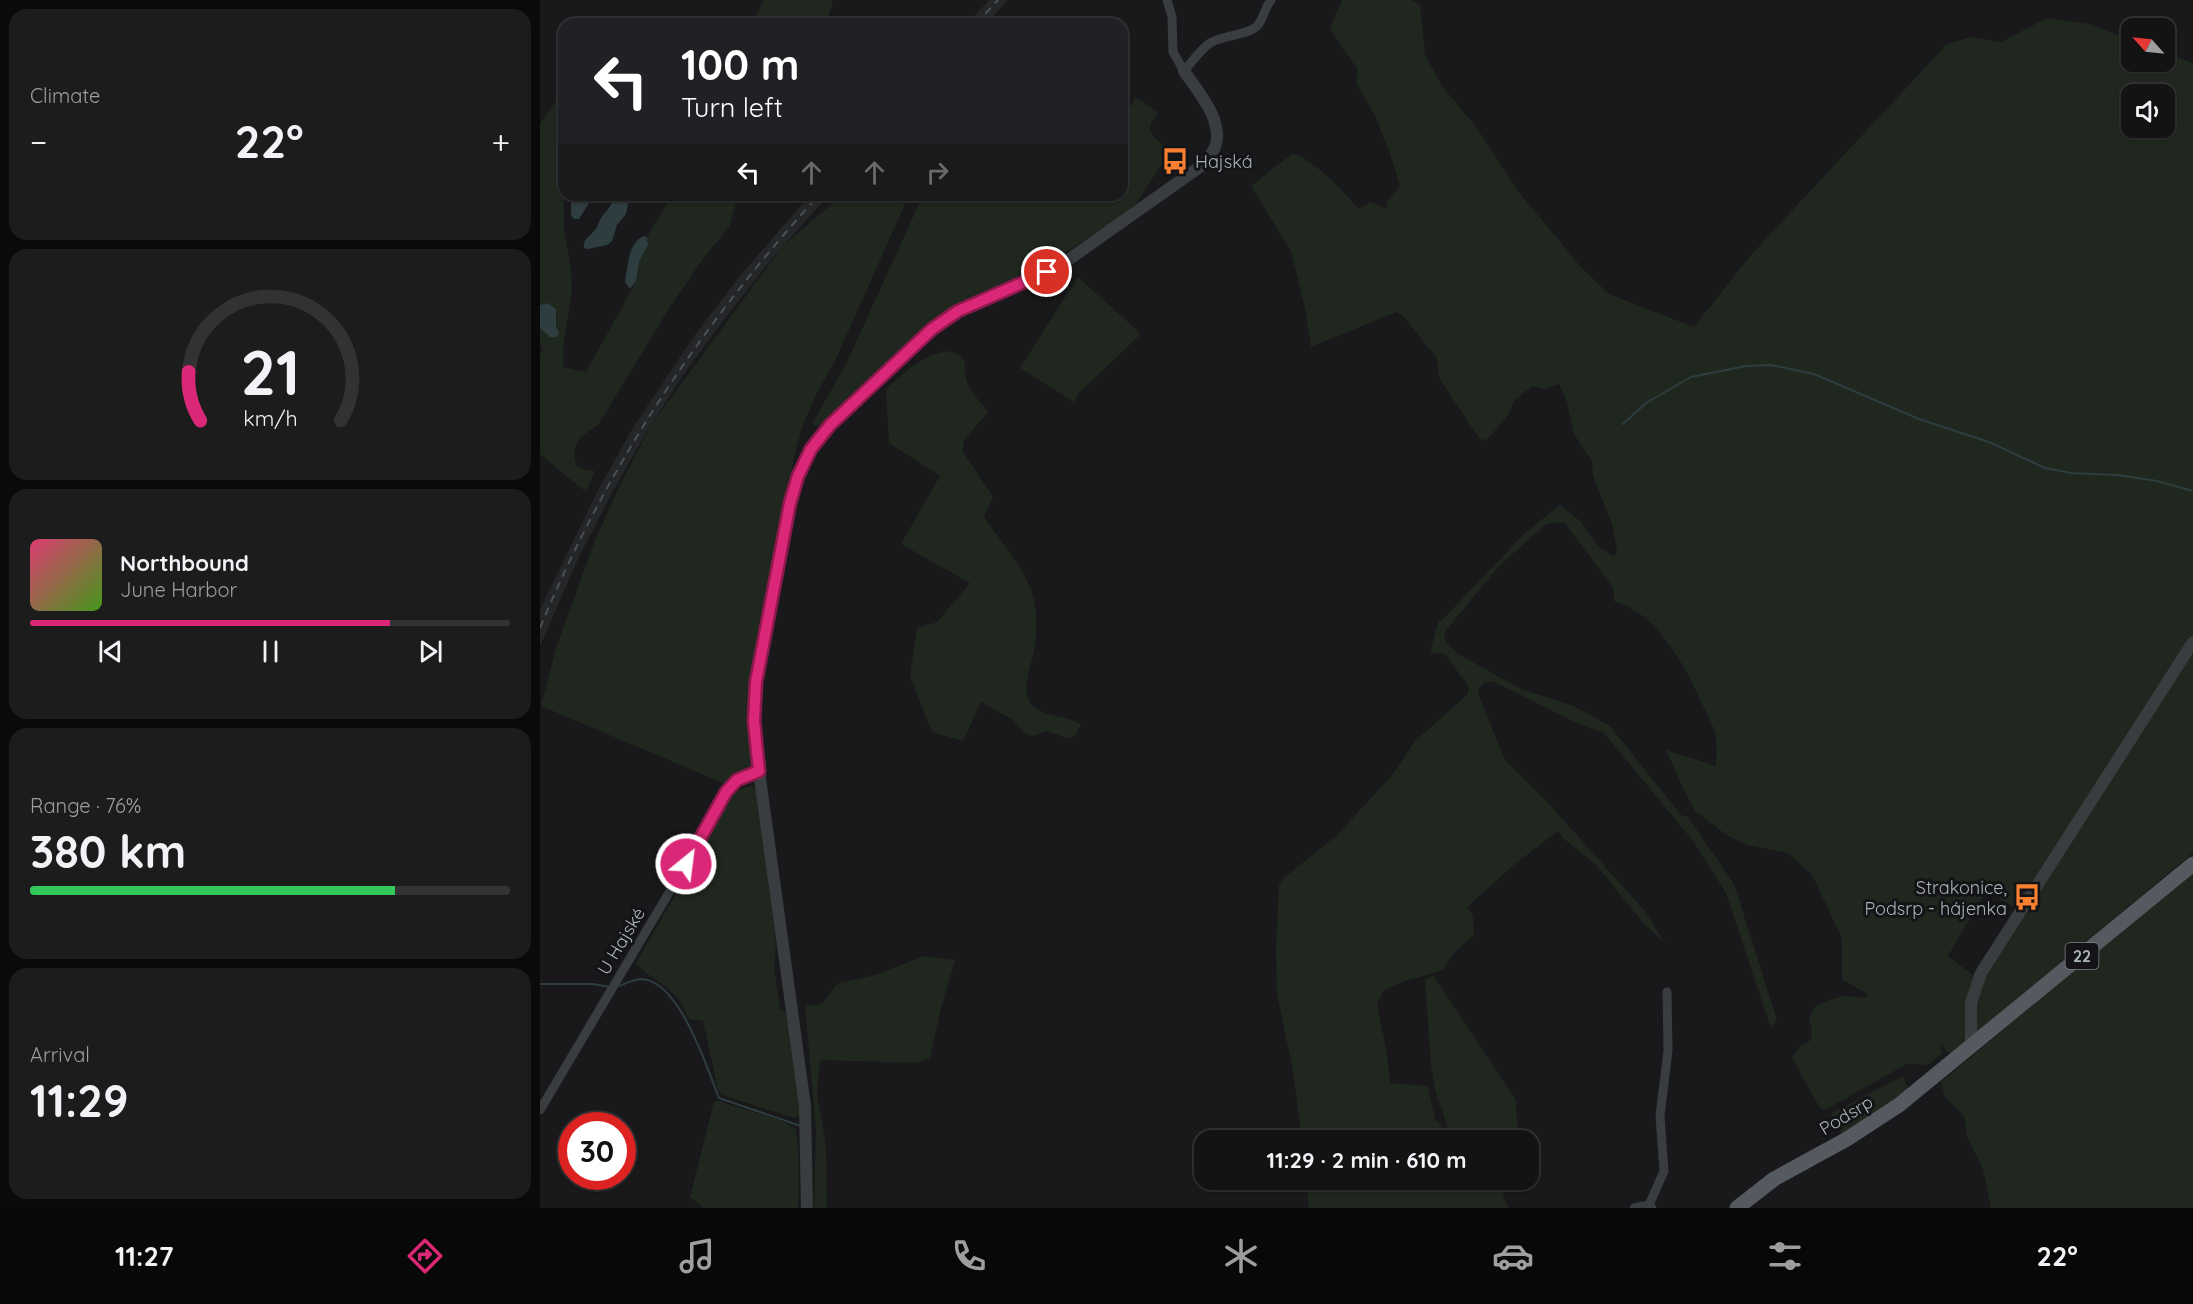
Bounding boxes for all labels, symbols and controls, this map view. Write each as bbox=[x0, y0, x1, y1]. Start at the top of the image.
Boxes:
north arrow bbox=[2121, 18, 2175, 72]
map controls bbox=[2121, 18, 2175, 138]
text: 100 m bbox=[681, 38, 799, 91]
icon: left bbox=[582, 42, 660, 120]
text: Climate bbox=[30, 83, 100, 108]
button: sound bbox=[2121, 84, 2175, 138]
text: Turn left bbox=[681, 90, 783, 124]
text: 22° bbox=[235, 113, 304, 169]
text: − bbox=[30, 121, 47, 162]
text: + bbox=[491, 121, 510, 162]
bus stop icon: Hajská bbox=[1160, 146, 1190, 176]
place label: Hajská bbox=[1195, 150, 1253, 173]
icon: left bbox=[732, 156, 765, 189]
icon: ahead bbox=[795, 156, 828, 189]
icon: ahead bbox=[858, 156, 891, 189]
icon: right bbox=[921, 156, 954, 189]
pin bbox=[1021, 246, 1072, 297]
icon: arrive bbox=[1030, 255, 1063, 288]
text: 21 bbox=[240, 333, 300, 411]
text: km/h bbox=[243, 406, 297, 432]
text: Northbound bbox=[120, 549, 249, 577]
text: June Harbor bbox=[120, 577, 237, 602]
icon: previous bbox=[94, 635, 127, 668]
icon: pause bbox=[254, 635, 287, 668]
icon: next bbox=[414, 635, 447, 668]
text: Range · 76% bbox=[30, 793, 141, 818]
text: 380 km bbox=[30, 823, 186, 879]
position arrow bbox=[654, 832, 718, 896]
place label: Strakonice, Podsrp - hájenka bbox=[1865, 876, 2007, 920]
bus stop icon: Strakonice, Podsrp - hájenka bbox=[2012, 882, 2042, 912]
street label: U Hajské bbox=[592, 903, 650, 979]
road number: 22 bbox=[2066, 943, 2098, 969]
text: Arrival bbox=[30, 1042, 90, 1067]
text: 11:29 bbox=[30, 1072, 128, 1128]
street label: Podsrp bbox=[1815, 1090, 1877, 1140]
speed limit sign: 30 bbox=[558, 1112, 636, 1190]
text: 11:29 · 2 min · 610 m bbox=[1266, 1146, 1467, 1174]
icon: directions bbox=[404, 1235, 446, 1277]
icon: music bbox=[676, 1235, 718, 1277]
icon: phone bbox=[948, 1235, 990, 1277]
icon: climate bbox=[1220, 1235, 1262, 1277]
icon: car bbox=[1492, 1235, 1534, 1277]
icon: filters bbox=[1764, 1235, 1806, 1277]
text: 11:27 bbox=[115, 1239, 174, 1273]
text: 22° bbox=[2037, 1239, 2078, 1273]

